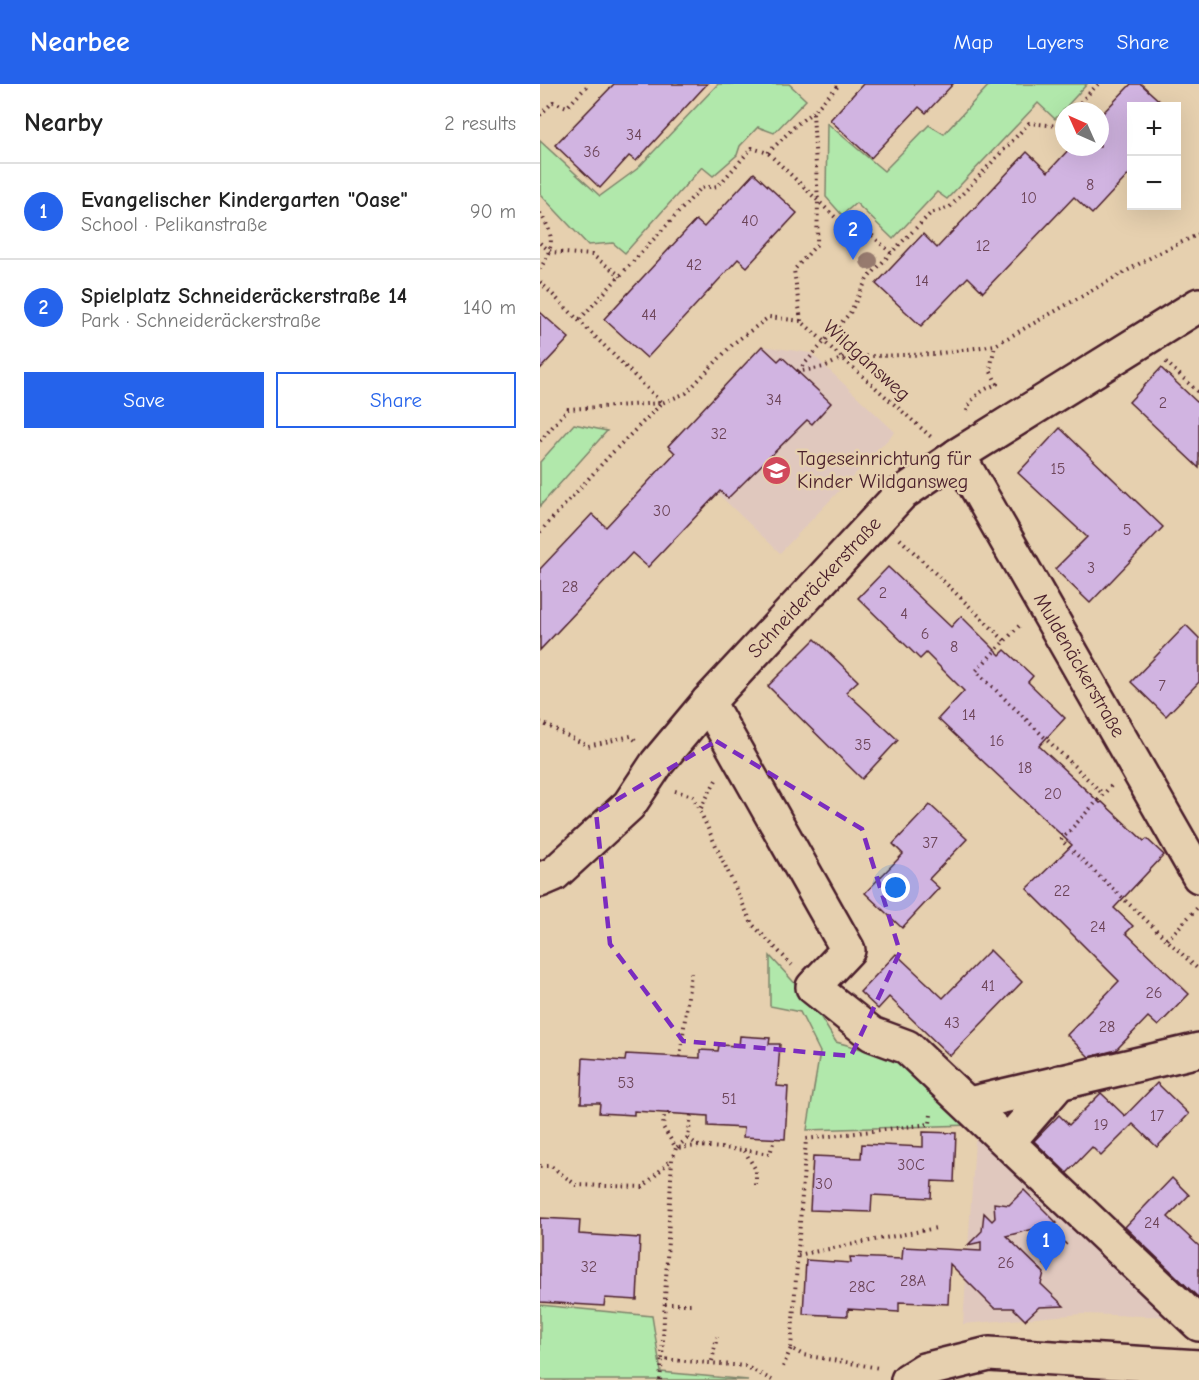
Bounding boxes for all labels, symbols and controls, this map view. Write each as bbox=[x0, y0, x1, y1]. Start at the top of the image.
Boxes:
text: Nearbee bbox=[30, 26, 130, 58]
text: Map bbox=[954, 30, 993, 54]
text: Layers bbox=[1026, 30, 1084, 54]
text: Share bbox=[1117, 30, 1169, 54]
north arrow bbox=[1055, 102, 1109, 156]
map controls bbox=[1127, 102, 1181, 210]
button: + bbox=[1127, 102, 1181, 156]
text: Nearby bbox=[24, 108, 103, 138]
text: 2 results bbox=[444, 112, 516, 135]
house number: 34 bbox=[626, 126, 642, 144]
house number: 36 bbox=[584, 143, 600, 161]
button: − bbox=[1127, 156, 1181, 210]
house number: 8 bbox=[1086, 176, 1094, 194]
text: Evangelischer Kindergarten "Oase" bbox=[81, 187, 408, 213]
house number: 10 bbox=[1021, 189, 1037, 207]
text: 1 bbox=[40, 200, 47, 223]
text: 90 m bbox=[470, 200, 516, 223]
pin: 2 bbox=[834, 210, 872, 260]
house number: 40 bbox=[741, 212, 759, 230]
text: School · Pelikanstraße bbox=[81, 213, 267, 236]
house number: 12 bbox=[976, 237, 990, 255]
house number: 42 bbox=[686, 256, 702, 274]
house number: 14 bbox=[915, 272, 929, 290]
text: Spielplatz Schneideräckerstraße 14 bbox=[81, 283, 407, 309]
text: 2 bbox=[39, 296, 48, 319]
text: 140 m bbox=[463, 296, 516, 319]
house number: 44 bbox=[641, 306, 657, 324]
text: Park · Schneideräckerstraße bbox=[81, 309, 321, 332]
street label: Wildgansweg bbox=[818, 315, 915, 406]
button: Save bbox=[24, 372, 264, 428]
button: Share bbox=[276, 372, 516, 428]
house number: 34 bbox=[766, 391, 782, 409]
house number: 2 bbox=[1159, 394, 1167, 412]
house number: 32 bbox=[711, 425, 727, 443]
place label: Tageseinrichtung für Kinder Wildgansweg bbox=[797, 447, 971, 493]
school or university icon: Tageseinrichtung für Kinder Wildgansweg bbox=[760, 454, 792, 486]
house number: 15 bbox=[1050, 460, 1066, 478]
house number: 30 bbox=[653, 502, 671, 520]
street label: Schneideräckerstraße bbox=[743, 512, 886, 663]
house number: 5 bbox=[1123, 521, 1131, 539]
house number: 3 bbox=[1087, 559, 1095, 577]
house number: 28 bbox=[562, 578, 578, 596]
house number: 2 bbox=[879, 584, 887, 602]
street label: Muldenäckerstraße bbox=[1029, 589, 1130, 741]
house number: 4 bbox=[900, 605, 908, 623]
house number: 6 bbox=[921, 625, 929, 643]
house number: 8 bbox=[950, 638, 958, 656]
house number: 7 bbox=[1158, 677, 1166, 695]
house number: 14 bbox=[962, 706, 976, 724]
house number: 16 bbox=[989, 732, 1005, 750]
house number: 35 bbox=[855, 736, 871, 754]
house number: 18 bbox=[1018, 759, 1032, 777]
house number: 20 bbox=[1044, 785, 1062, 803]
house number: 37 bbox=[922, 834, 938, 852]
your location bbox=[881, 873, 910, 902]
house number: 22 bbox=[1054, 882, 1070, 900]
house number: 24 bbox=[1090, 918, 1106, 936]
house number: 41 bbox=[981, 977, 995, 995]
house number: 26 bbox=[1145, 984, 1163, 1002]
house number: 43 bbox=[944, 1014, 960, 1032]
house number: 28 bbox=[1099, 1018, 1115, 1036]
house number: 53 bbox=[618, 1074, 634, 1092]
house number: 51 bbox=[721, 1090, 737, 1108]
house number: 17 bbox=[1150, 1107, 1164, 1125]
house number: 19 bbox=[1094, 1116, 1108, 1134]
house number: 30C bbox=[897, 1156, 925, 1174]
house number: 30 bbox=[815, 1175, 833, 1193]
house number: 24 bbox=[1144, 1214, 1160, 1232]
pin: 1 bbox=[1026, 1222, 1066, 1271]
house number: 26 bbox=[997, 1254, 1015, 1272]
house number: 32 bbox=[581, 1258, 597, 1276]
house number: 28A bbox=[900, 1272, 926, 1290]
house number: 28C bbox=[849, 1278, 875, 1296]

